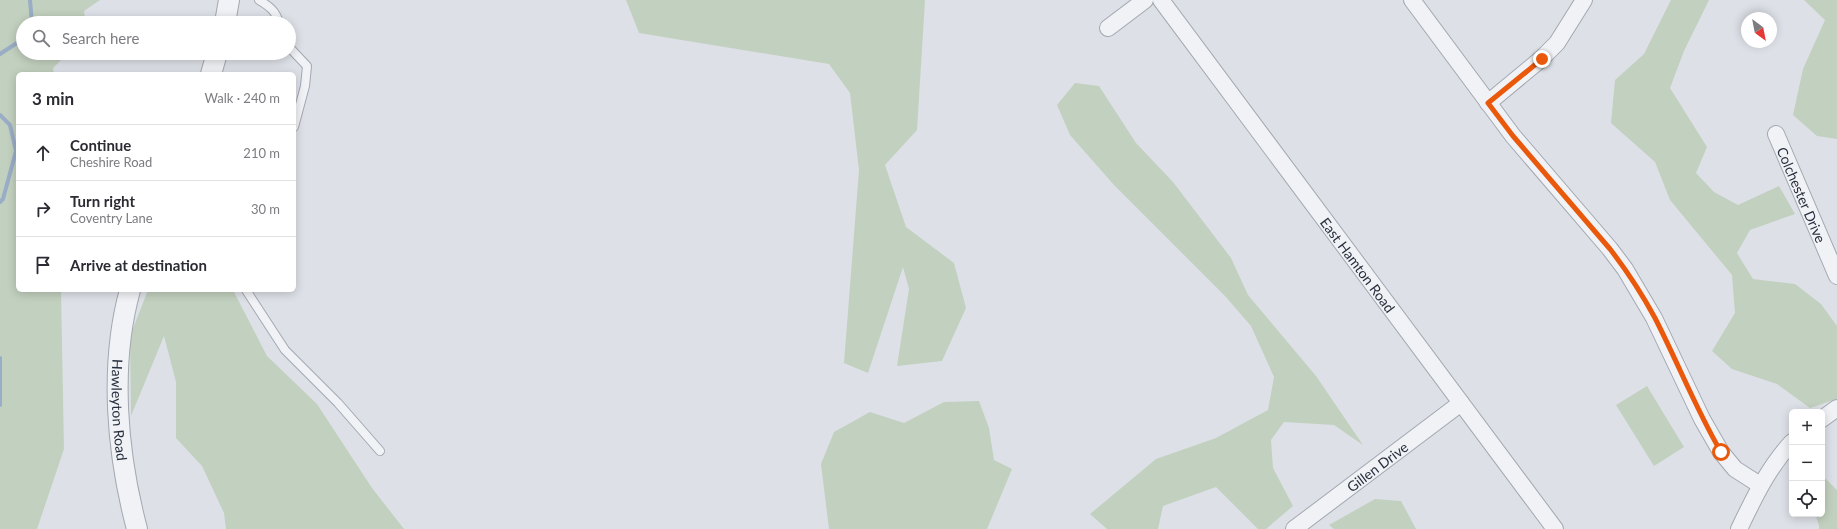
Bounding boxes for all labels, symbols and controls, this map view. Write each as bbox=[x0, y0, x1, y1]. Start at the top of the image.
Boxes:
north arrow bbox=[1741, 12, 1777, 48]
search box bbox=[16, 16, 296, 60]
icon: search bbox=[30, 27, 52, 49]
text: Search here bbox=[62, 29, 139, 47]
route end bbox=[1533, 50, 1551, 68]
text: 3 min bbox=[32, 88, 74, 109]
text: Walk · 240 m bbox=[204, 90, 280, 106]
text: Continue bbox=[70, 136, 131, 154]
icon: ahead bbox=[32, 142, 54, 164]
street label: Colchester Drive bbox=[1774, 144, 1830, 245]
text: 210 m bbox=[243, 145, 280, 161]
text: Cheshire Road bbox=[70, 154, 152, 170]
text: Turn right bbox=[70, 192, 135, 210]
icon: right bbox=[32, 198, 54, 220]
text: 30 m bbox=[251, 201, 280, 217]
text: Coventry Lane bbox=[70, 210, 153, 226]
street label: East Hamton Road bbox=[1317, 214, 1399, 315]
icon: arrive bbox=[32, 254, 54, 276]
text: Arrive at destination bbox=[70, 256, 207, 274]
street label: Hawleyton Road bbox=[109, 359, 131, 462]
map controls bbox=[1789, 409, 1825, 517]
button: + bbox=[1789, 409, 1825, 445]
street label: Gillen Drive bbox=[1343, 438, 1411, 495]
route start bbox=[1712, 443, 1730, 461]
button: − bbox=[1789, 445, 1825, 481]
button: locate bbox=[1789, 481, 1825, 517]

